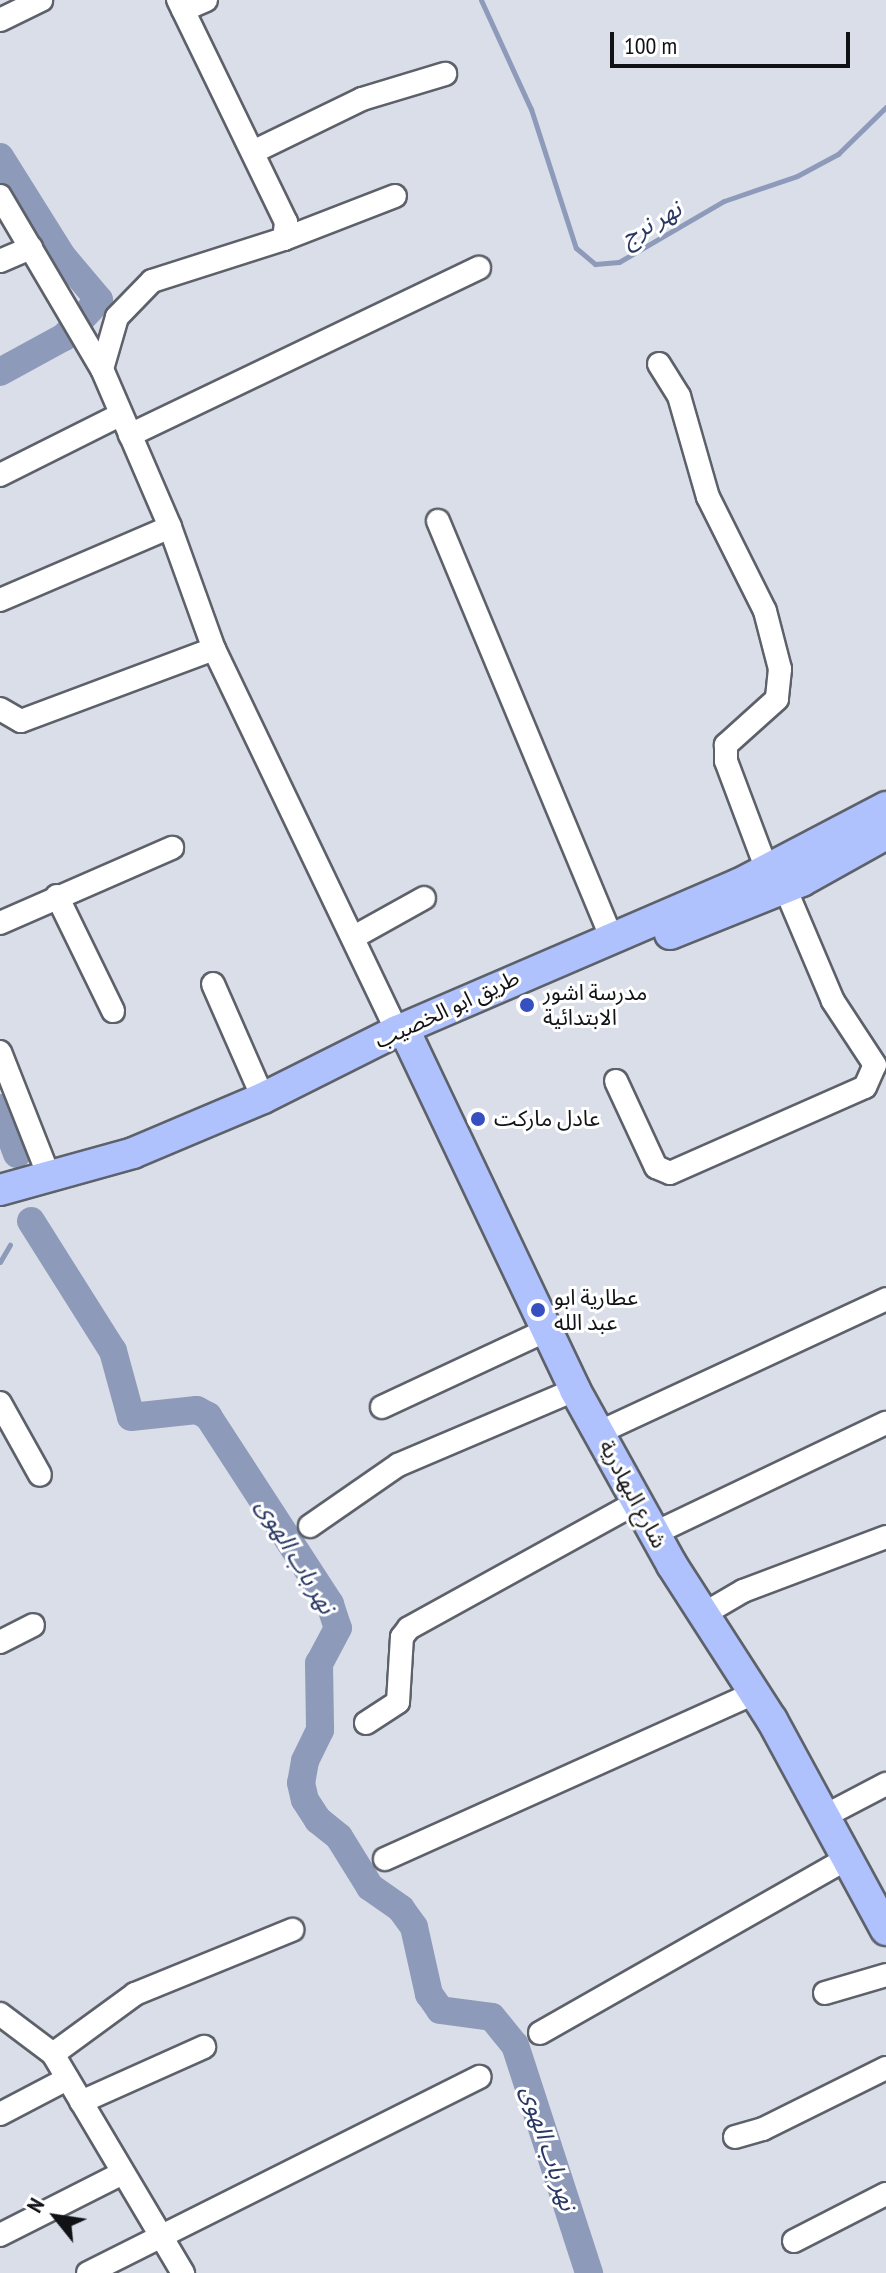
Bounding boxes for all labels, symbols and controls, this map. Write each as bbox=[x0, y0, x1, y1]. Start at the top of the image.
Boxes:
scale bar bbox=[614, 16, 854, 66]
text: 100 m bbox=[624, 30, 677, 61]
water label: نهر نرج bbox=[616, 194, 686, 252]
street label: طريق ابو الخصيب bbox=[371, 964, 523, 1054]
place label: مدرسة اشور الابتدائية bbox=[543, 979, 647, 1030]
marker: مدرسة اشور الابتدائية bbox=[518, 996, 536, 1014]
place label: عادل ماركت bbox=[494, 1106, 600, 1132]
marker: عادل ماركت bbox=[469, 1110, 487, 1128]
place label: عطارية ابو عبد الله bbox=[554, 1284, 638, 1336]
marker: عطارية ابو عبد الله bbox=[529, 1301, 547, 1319]
street label: شارع البهادرية bbox=[593, 1435, 673, 1553]
water label: نهر باب الهوى bbox=[250, 1493, 342, 1619]
water label: نهر باب الهوى bbox=[515, 2082, 583, 2214]
north arrow bbox=[16, 2177, 96, 2257]
text: N bbox=[20, 2193, 50, 2217]

